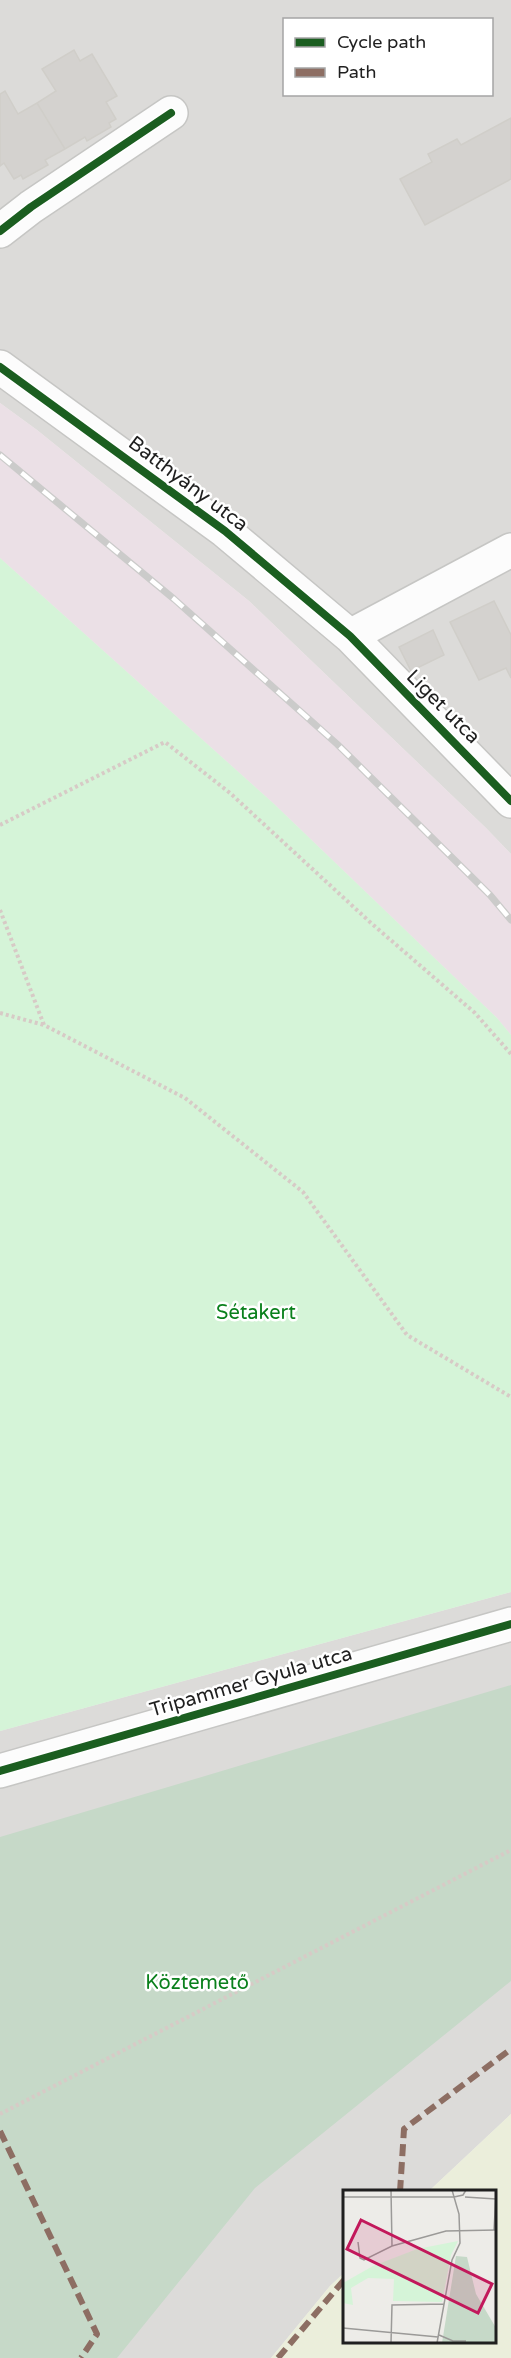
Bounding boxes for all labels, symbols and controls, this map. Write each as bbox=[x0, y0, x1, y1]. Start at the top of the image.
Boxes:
legend bbox=[283, 18, 493, 96]
text: Cycle path bbox=[337, 31, 426, 53]
text: Path bbox=[337, 61, 376, 83]
street label: Batthyány utca bbox=[123, 431, 253, 537]
street label: Liget utca bbox=[401, 665, 485, 749]
park label: Sétakert bbox=[216, 1301, 296, 1325]
street label: Tripammer Gyula utca bbox=[147, 1642, 355, 1722]
park label: Köztemető bbox=[145, 1971, 249, 1995]
inset map bbox=[343, 2190, 496, 2343]

